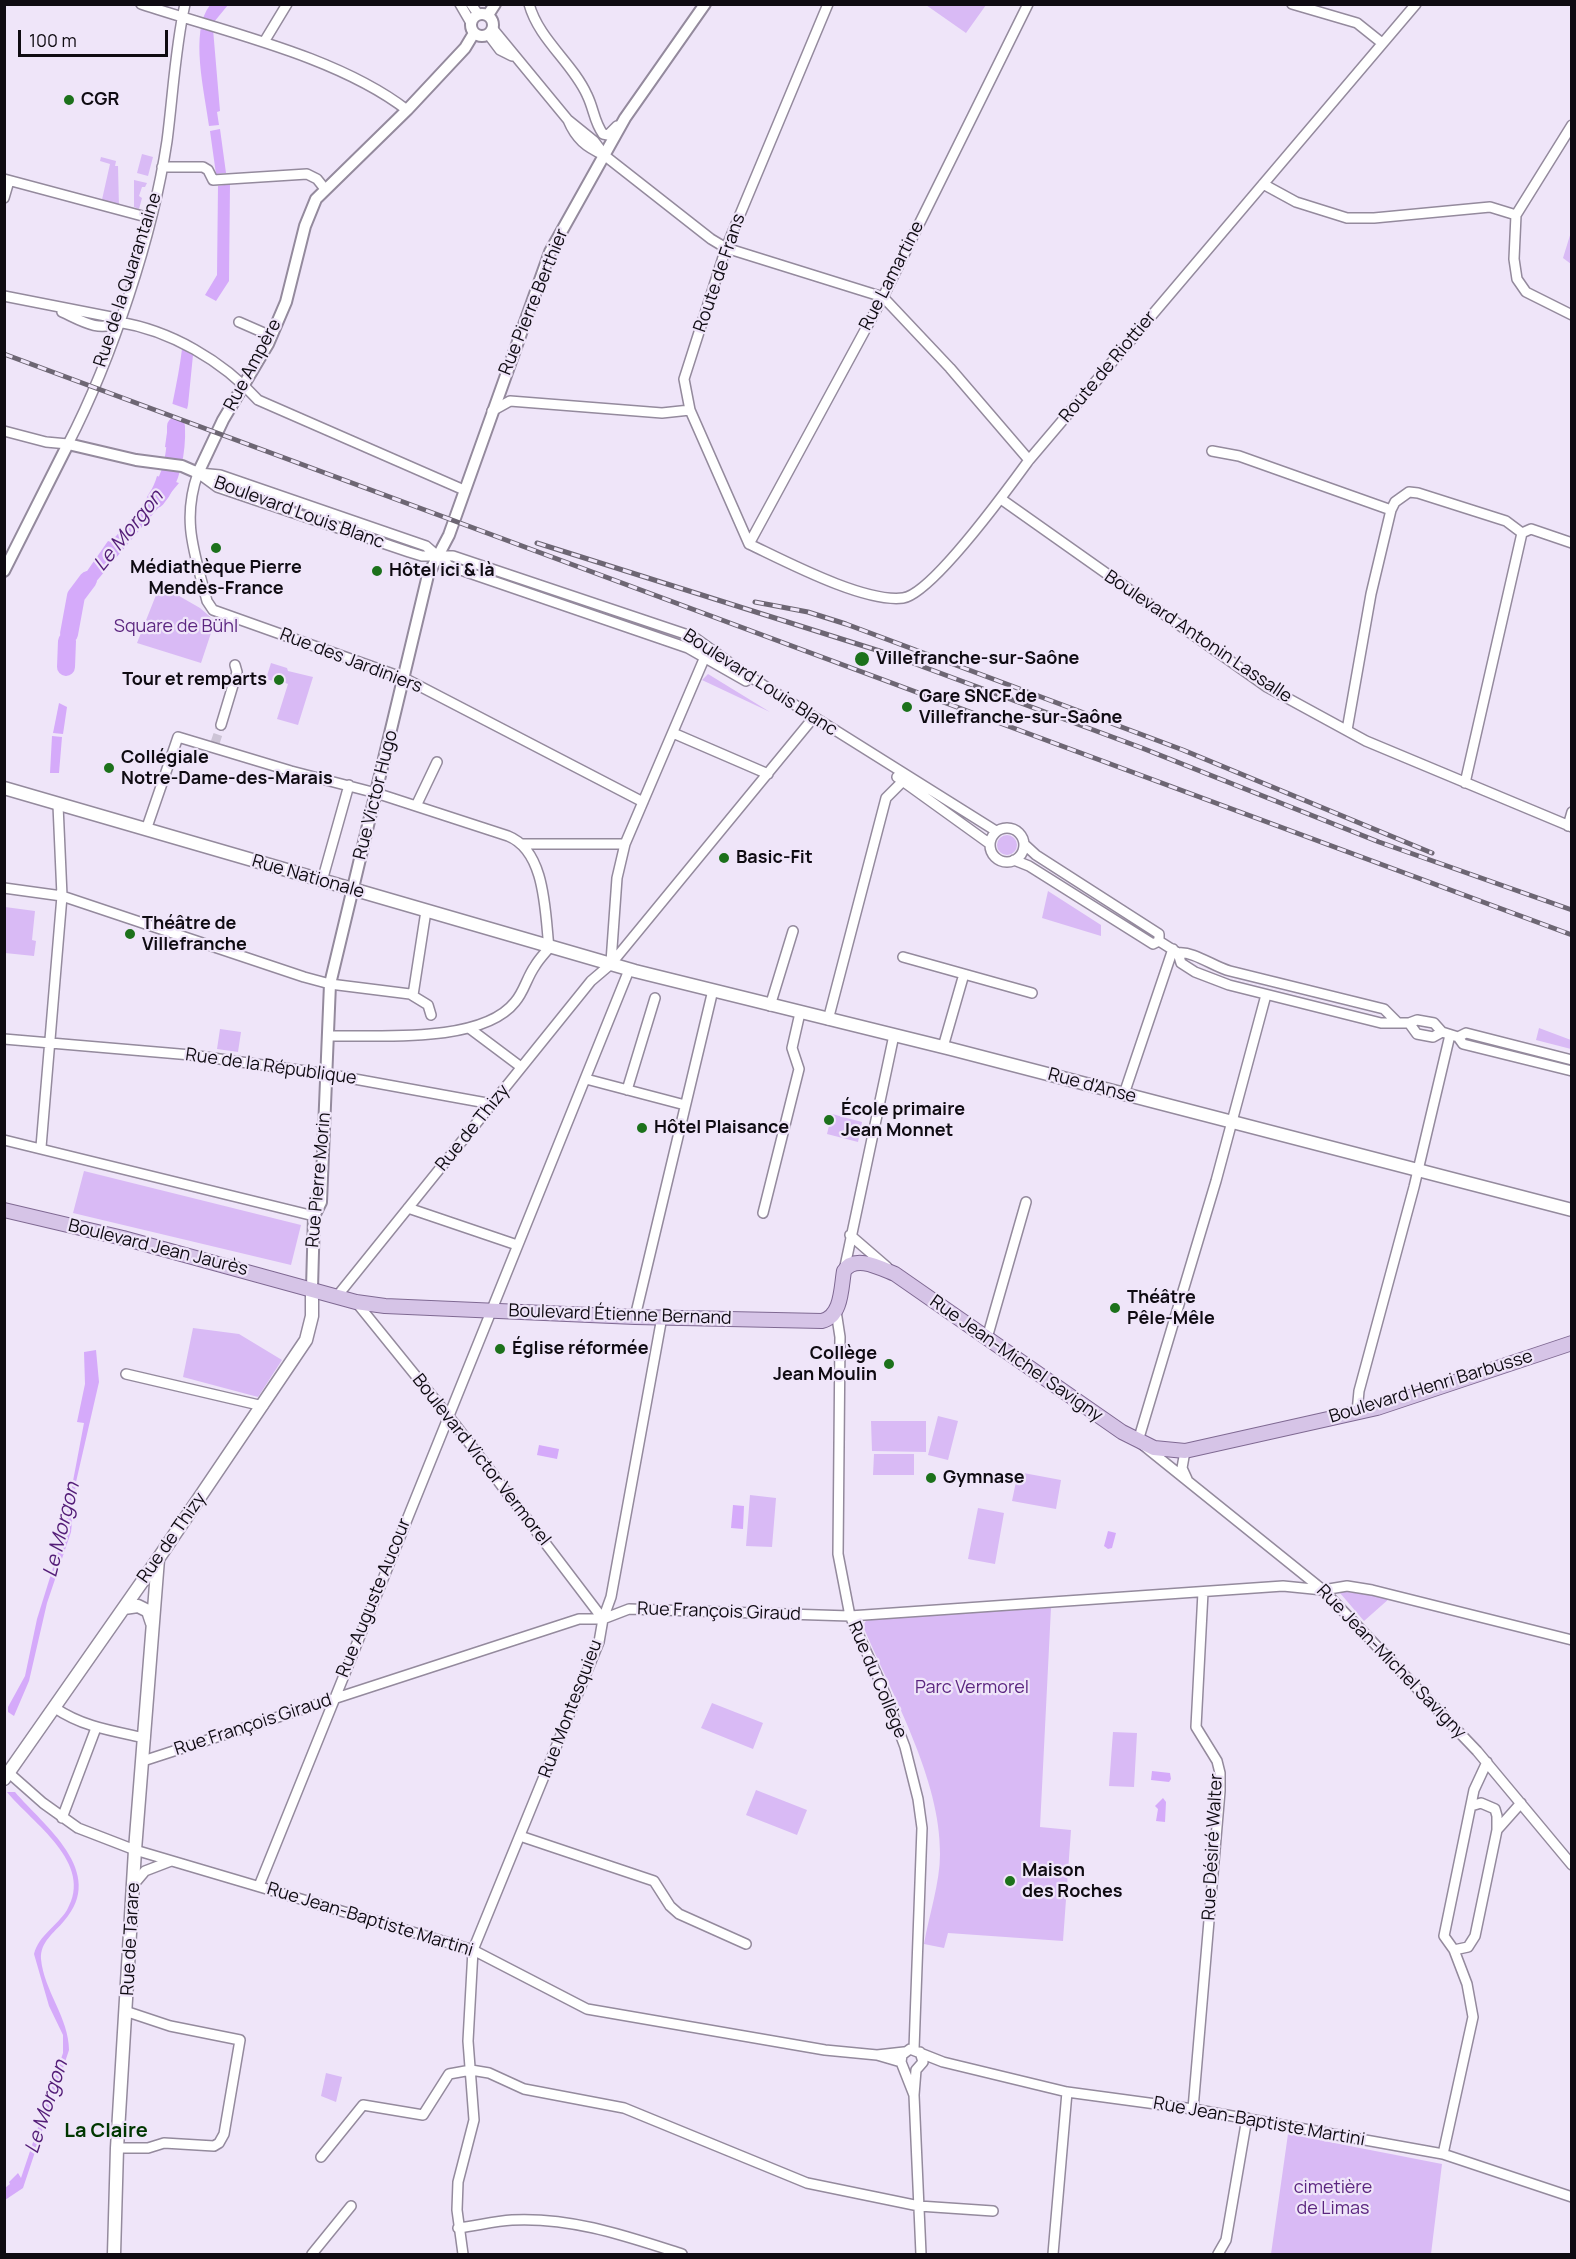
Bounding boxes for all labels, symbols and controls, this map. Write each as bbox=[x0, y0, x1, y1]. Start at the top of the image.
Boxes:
scale bar bbox=[21, 18, 171, 56]
text: 100 m bbox=[29, 28, 77, 52]
place label: CGR bbox=[81, 89, 119, 111]
marker: CGR bbox=[62, 93, 76, 107]
street label: Rue de la Quarantaine bbox=[90, 190, 166, 370]
street label: Route de Frans bbox=[690, 211, 750, 335]
street label: Rue Lamartine bbox=[855, 218, 929, 334]
street label: Rue Pierre Berthier bbox=[495, 226, 573, 378]
street label: Route de Riottier bbox=[1055, 307, 1161, 427]
street label: Rue Ampère bbox=[220, 315, 286, 415]
street label: Boulevard Louis Blanc bbox=[211, 472, 387, 554]
water label: Le Morgon bbox=[89, 486, 169, 576]
marker: Médiathèque Pierre Mendès-France bbox=[209, 541, 223, 555]
place label: Médiathèque Pierre Mendès-France bbox=[130, 557, 302, 600]
place label: Hôtel ici & là bbox=[389, 560, 495, 582]
marker: Hôtel ici & là bbox=[370, 564, 384, 578]
street label: Boulevard Antonin Lassalle bbox=[1100, 566, 1296, 708]
park label: Square de Bühl bbox=[114, 616, 238, 638]
street label: Rue des Jardiniers bbox=[277, 624, 425, 698]
street label: Boulevard Louis Blanc bbox=[679, 625, 841, 741]
place label: Villefranche-sur-Saône bbox=[876, 648, 1079, 670]
marker: Villefranche-sur-Saône bbox=[853, 650, 871, 668]
place label: Tour et remparts bbox=[122, 669, 267, 691]
marker: Tour et remparts bbox=[272, 673, 286, 687]
place label: Gare SNCF de Villefranche-sur-Saône bbox=[919, 686, 1122, 728]
marker: Gare SNCF de Villefranche-sur-Saône bbox=[900, 700, 914, 714]
street label: Rue Victor Hugo bbox=[349, 728, 403, 862]
place label: Collégiale Notre-Dame-des-Marais bbox=[121, 747, 333, 789]
marker: Collégiale Notre-Dame-des-Marais bbox=[102, 761, 116, 775]
place label: Basic-Fit bbox=[736, 847, 813, 869]
street label: Rue Nationale bbox=[249, 851, 367, 903]
marker: Basic-Fit bbox=[717, 851, 731, 865]
place label: Théâtre de Villefranche bbox=[142, 913, 247, 956]
marker: Théâtre de Villefranche bbox=[123, 927, 137, 941]
street label: Rue de la République bbox=[184, 1044, 358, 1090]
street label: Rue d'Anse bbox=[1045, 1064, 1139, 1108]
street label: Rue de Thizy bbox=[431, 1080, 515, 1176]
place label: École primaire Jean Monnet bbox=[841, 1099, 965, 1142]
street label: Rue Pierre Morin bbox=[302, 1111, 336, 1249]
marker: École primaire Jean Monnet bbox=[822, 1113, 836, 1127]
place label: Hôtel Plaisance bbox=[654, 1117, 789, 1139]
marker: Hôtel Plaisance bbox=[635, 1121, 649, 1135]
street label: Boulevard Jean Jaurès bbox=[66, 1215, 250, 1281]
place label: Théâtre Pêle-Mêle bbox=[1127, 1287, 1215, 1330]
street label: Rue Jean-Michel Savigny bbox=[925, 1291, 1107, 1427]
street label: Boulevard Étienne Bernand bbox=[508, 1300, 732, 1330]
marker: Théâtre Pêle-Mêle bbox=[1108, 1301, 1122, 1315]
place label: Église réformée bbox=[512, 1338, 649, 1360]
marker: Église réformée bbox=[493, 1342, 507, 1356]
place label: Collège Jean Moulin bbox=[773, 1343, 877, 1386]
street label: Boulevard Henri Barbusse bbox=[1327, 1346, 1535, 1428]
marker: Collège Jean Moulin bbox=[882, 1357, 896, 1371]
street label: Boulevard Victor Vermorel bbox=[407, 1370, 555, 1550]
place label: Gymnase bbox=[943, 1467, 1025, 1489]
marker: Gymnase bbox=[924, 1471, 938, 1485]
water label: Le Morgon bbox=[39, 1480, 85, 1580]
street label: Rue de Thizy bbox=[133, 1489, 211, 1587]
street label: Rue Auguste Aucour bbox=[332, 1515, 416, 1681]
street label: Rue Jean-Michel Savigny bbox=[1312, 1580, 1470, 1744]
street label: Rue François Giraud bbox=[637, 1598, 801, 1626]
street label: Rue du Collège bbox=[843, 1618, 911, 1742]
street label: Rue Montesquieu bbox=[535, 1637, 607, 1781]
park label: Parc Vermorel bbox=[915, 1677, 1029, 1699]
street label: Rue François Giraud bbox=[172, 1689, 334, 1761]
street label: Rue Désiré Walter bbox=[1198, 1773, 1228, 1921]
place label: Maison des Roches bbox=[1022, 1860, 1122, 1902]
marker: Maison des Roches bbox=[1003, 1874, 1017, 1888]
street label: Rue Jean-Baptiste Martini bbox=[264, 1878, 476, 1962]
street label: Rue de Tarare bbox=[117, 1882, 145, 1996]
water label: Le Morgon bbox=[21, 2057, 73, 2157]
street label: Rue Jean-Baptiste Martini bbox=[1151, 2093, 1367, 2151]
district label: La Claire bbox=[64, 2119, 148, 2143]
park label: cimetière de Limas bbox=[1294, 2177, 1372, 2220]

